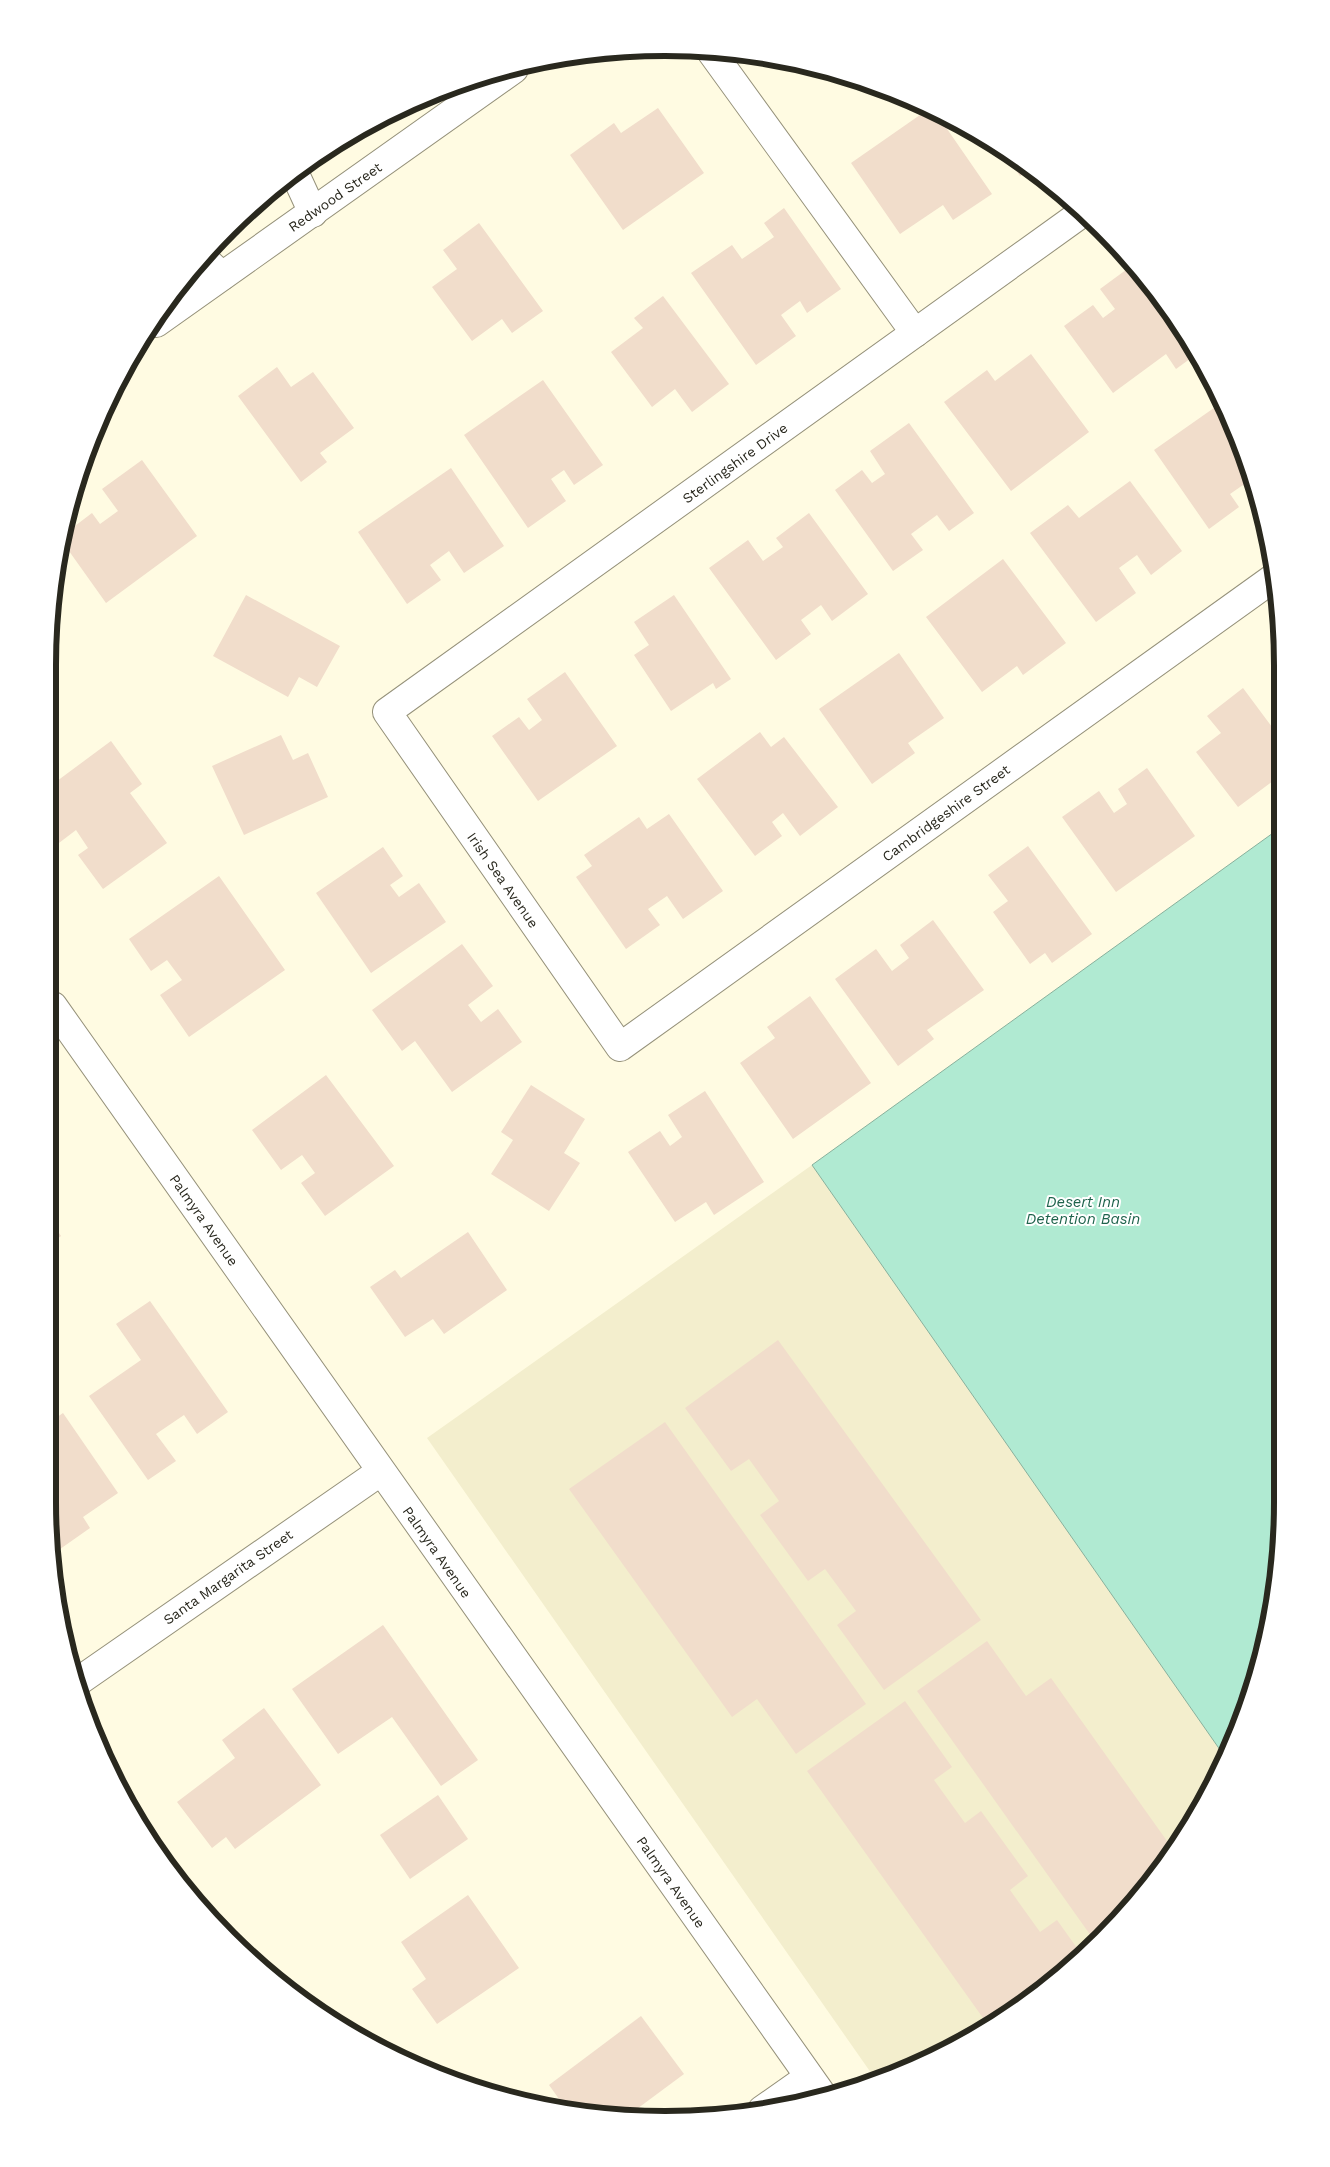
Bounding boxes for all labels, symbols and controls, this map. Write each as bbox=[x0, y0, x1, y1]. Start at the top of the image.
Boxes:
street label: Redwood Street bbox=[285, 159, 385, 235]
street label: Sterlingshire Drive bbox=[679, 420, 791, 506]
street label: Cambridgeshire Street bbox=[879, 761, 1013, 865]
street label: Irish Sea Avenue bbox=[464, 829, 542, 931]
street label: Palmyra Avenue bbox=[166, 1171, 242, 1269]
water label: Desert Inn Detention Basin bbox=[1026, 1193, 1140, 1228]
street label: Palmyra Avenue bbox=[399, 1503, 475, 1601]
street label: Santa Margarita Street bbox=[160, 1526, 296, 1628]
street label: Palmyra Avenue bbox=[633, 1833, 709, 1931]

